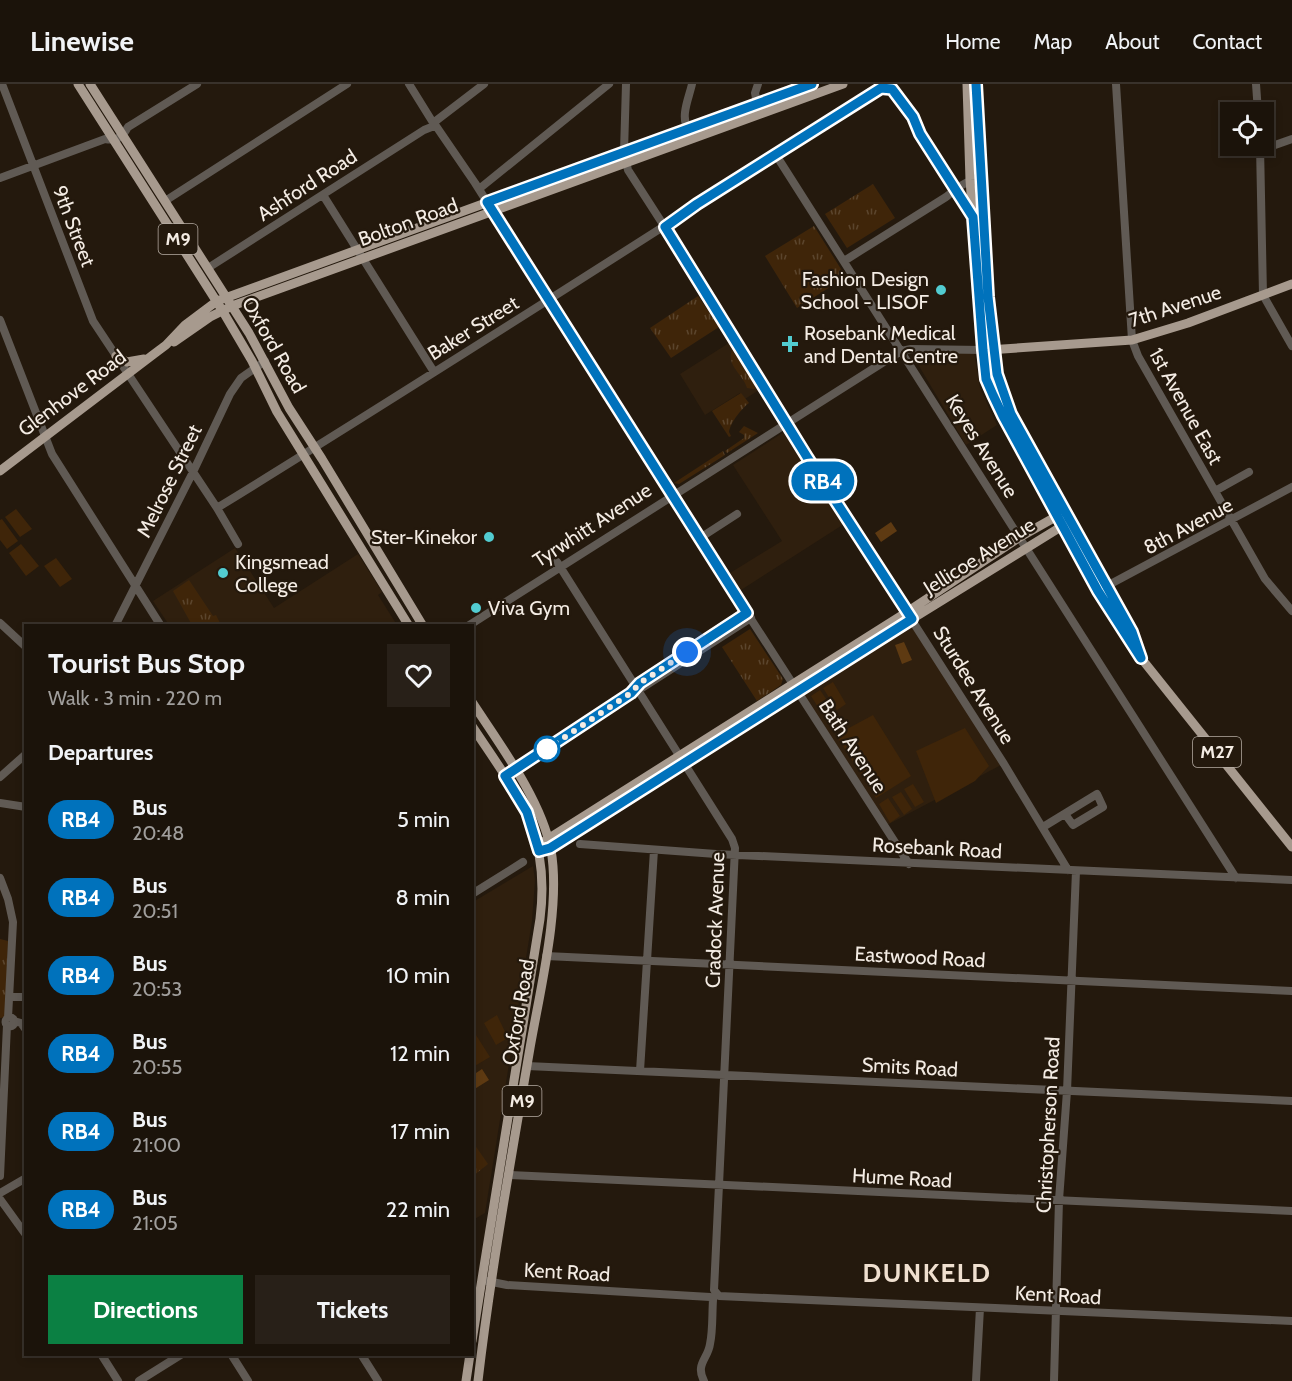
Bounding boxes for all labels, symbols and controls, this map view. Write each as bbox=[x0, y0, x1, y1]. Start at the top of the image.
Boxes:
text: Linewise bbox=[30, 24, 134, 58]
text: Home bbox=[945, 29, 1001, 54]
text: Map bbox=[1034, 29, 1072, 54]
text: About bbox=[1105, 29, 1159, 54]
text: Contact bbox=[1192, 29, 1262, 54]
map controls bbox=[1220, 102, 1274, 156]
button: locate bbox=[1220, 102, 1274, 156]
street label: Ashford Road bbox=[253, 144, 361, 226]
street label: 9th Street bbox=[48, 182, 100, 270]
street label: Bolton Road bbox=[355, 193, 461, 251]
road number: M9 bbox=[158, 224, 198, 254]
place label: Fashion Design School - LISOF bbox=[801, 267, 930, 314]
street label: 7th Avenue bbox=[1126, 280, 1224, 332]
marker: Fashion Design School - LISOF bbox=[934, 283, 948, 297]
street label: Baker Street bbox=[423, 291, 523, 365]
street label: Oxford Road bbox=[237, 293, 311, 397]
place label: Rosebank Medical and Dental Centre bbox=[804, 321, 958, 368]
marker: Rosebank Medical and Dental Centre bbox=[781, 335, 799, 353]
street label: 1st Avenue East bbox=[1144, 343, 1228, 469]
street label: Glenhove Road bbox=[13, 345, 131, 441]
street label: Keyes Avenue bbox=[941, 390, 1023, 502]
street label: Melrose Street bbox=[131, 420, 207, 541]
line badge: RB4 bbox=[788, 462, 858, 500]
text: RB4 bbox=[803, 469, 843, 494]
street label: Tyrwhitt Avenue bbox=[528, 478, 656, 572]
street label: 8th Avenue bbox=[1139, 492, 1237, 560]
street label: Jellicoe Avenue bbox=[918, 512, 1039, 600]
place label: Ster-Kinekor bbox=[371, 525, 478, 549]
marker: Ster-Kinekor bbox=[482, 530, 496, 544]
place label: Kingsmead College bbox=[235, 550, 329, 597]
marker: Kingsmead College bbox=[216, 566, 230, 580]
place label: Viva Gym bbox=[488, 596, 570, 620]
marker: Viva Gym bbox=[469, 601, 483, 615]
street label: Sturdee Avenue bbox=[928, 622, 1020, 748]
your location bbox=[672, 637, 702, 667]
button: heart bbox=[387, 644, 450, 707]
text: Tourist Bus Stop bbox=[48, 646, 245, 680]
text: Walk · 3 min · 220 m bbox=[48, 686, 222, 710]
street label: Bath Avenue bbox=[814, 695, 892, 797]
unlabelled marker bbox=[534, 736, 560, 762]
road number: M27 bbox=[1193, 737, 1241, 767]
text: Departures bbox=[48, 739, 153, 766]
text: Bus bbox=[132, 794, 167, 821]
text: 5 min bbox=[397, 806, 450, 833]
text: RB4 bbox=[61, 807, 101, 832]
text: 20:48 bbox=[132, 821, 184, 845]
street label: Rosebank Road bbox=[872, 833, 1002, 863]
street label: Cradock Avenue bbox=[701, 852, 729, 988]
text: Bus bbox=[132, 872, 167, 899]
text: 8 min bbox=[395, 884, 450, 911]
text: RB4 bbox=[61, 885, 101, 910]
text: 20:51 bbox=[132, 899, 178, 923]
street label: Eastwood Road bbox=[854, 942, 986, 972]
text: Bus bbox=[132, 950, 167, 977]
street label: Oxford Road bbox=[497, 957, 539, 1067]
text: 10 min bbox=[386, 962, 450, 989]
text: RB4 bbox=[61, 963, 101, 988]
text: 20:53 bbox=[132, 977, 182, 1001]
text: Bus bbox=[132, 1028, 167, 1055]
street label: Christopherson Road bbox=[1031, 1036, 1065, 1214]
text: 12 min bbox=[390, 1040, 450, 1067]
text: RB4 bbox=[61, 1041, 101, 1066]
street label: Smits Road bbox=[861, 1052, 959, 1082]
text: 20:55 bbox=[132, 1055, 182, 1079]
road number: M9 bbox=[502, 1086, 542, 1116]
text: Bus bbox=[132, 1106, 167, 1133]
text: 17 min bbox=[391, 1118, 450, 1145]
text: RB4 bbox=[61, 1119, 101, 1144]
text: 21:00 bbox=[132, 1133, 181, 1157]
street label: Hume Road bbox=[851, 1163, 953, 1193]
text: Bus bbox=[132, 1184, 167, 1211]
text: 22 min bbox=[386, 1196, 450, 1223]
text: RB4 bbox=[61, 1197, 101, 1222]
text: 21:05 bbox=[132, 1211, 178, 1235]
district label: DUNKELD bbox=[862, 1257, 992, 1289]
street label: Kent Road bbox=[523, 1258, 611, 1286]
button: Directions bbox=[48, 1275, 243, 1344]
button: Tickets bbox=[255, 1275, 450, 1344]
street label: Kent Road bbox=[1014, 1281, 1102, 1309]

